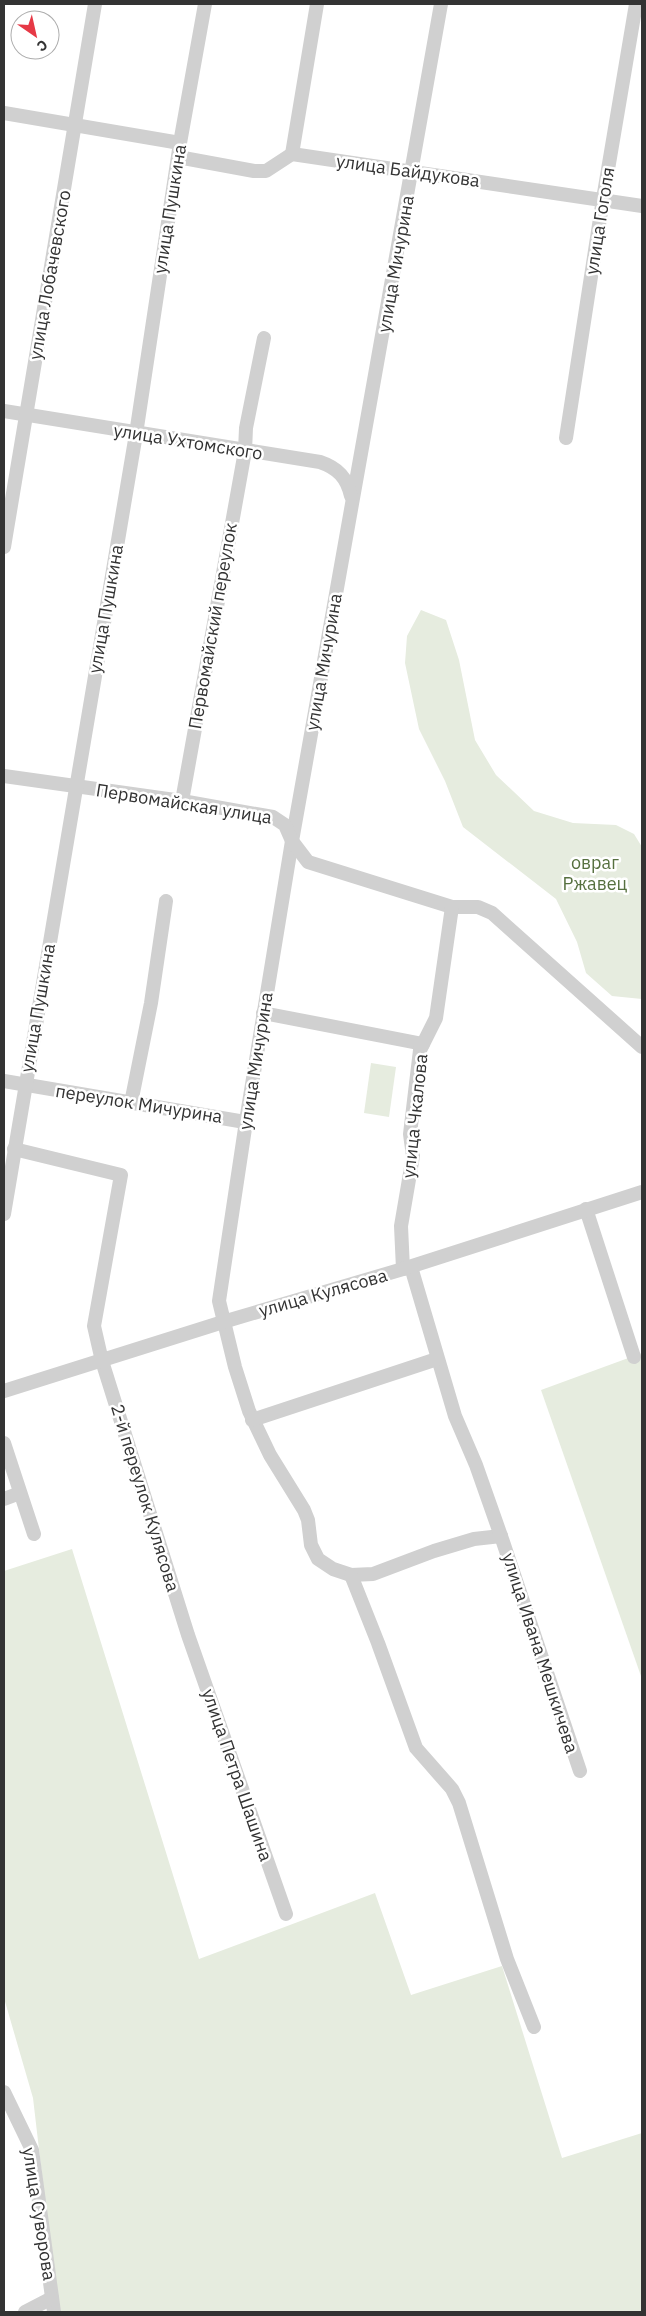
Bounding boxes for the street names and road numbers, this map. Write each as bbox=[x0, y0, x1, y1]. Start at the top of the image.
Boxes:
street label: улица Пушкина bbox=[148, 142, 191, 275]
street label: улица Байдукова bbox=[335, 149, 482, 192]
street label: улица Гоголя bbox=[580, 165, 619, 276]
street label: улица Лобачевского bbox=[23, 188, 76, 362]
street label: улица Мичурина bbox=[372, 193, 419, 334]
street label: улица Ухтомского bbox=[112, 418, 264, 465]
street label: Первомайский переулок bbox=[183, 521, 242, 731]
street label: улица Пушкина bbox=[83, 542, 128, 675]
street label: улица Мичурина bbox=[300, 591, 347, 732]
street label: Первомайская улица bbox=[94, 778, 274, 829]
street label: улица Пушкина bbox=[15, 941, 60, 1074]
street label: улица Мичурина bbox=[233, 990, 278, 1131]
street label: улица Чкалова bbox=[397, 1052, 433, 1179]
street label: переулок Мичурина bbox=[54, 1079, 225, 1128]
street label: улица Кулясова bbox=[256, 1263, 390, 1322]
street label: 2-й переулок Кулясова bbox=[106, 1401, 185, 1595]
street label: улица Ивана Мешкичева bbox=[497, 1550, 584, 1756]
street label: улица Петра Шашина bbox=[197, 1686, 278, 1865]
street label: улица Суворова bbox=[18, 2146, 61, 2283]

